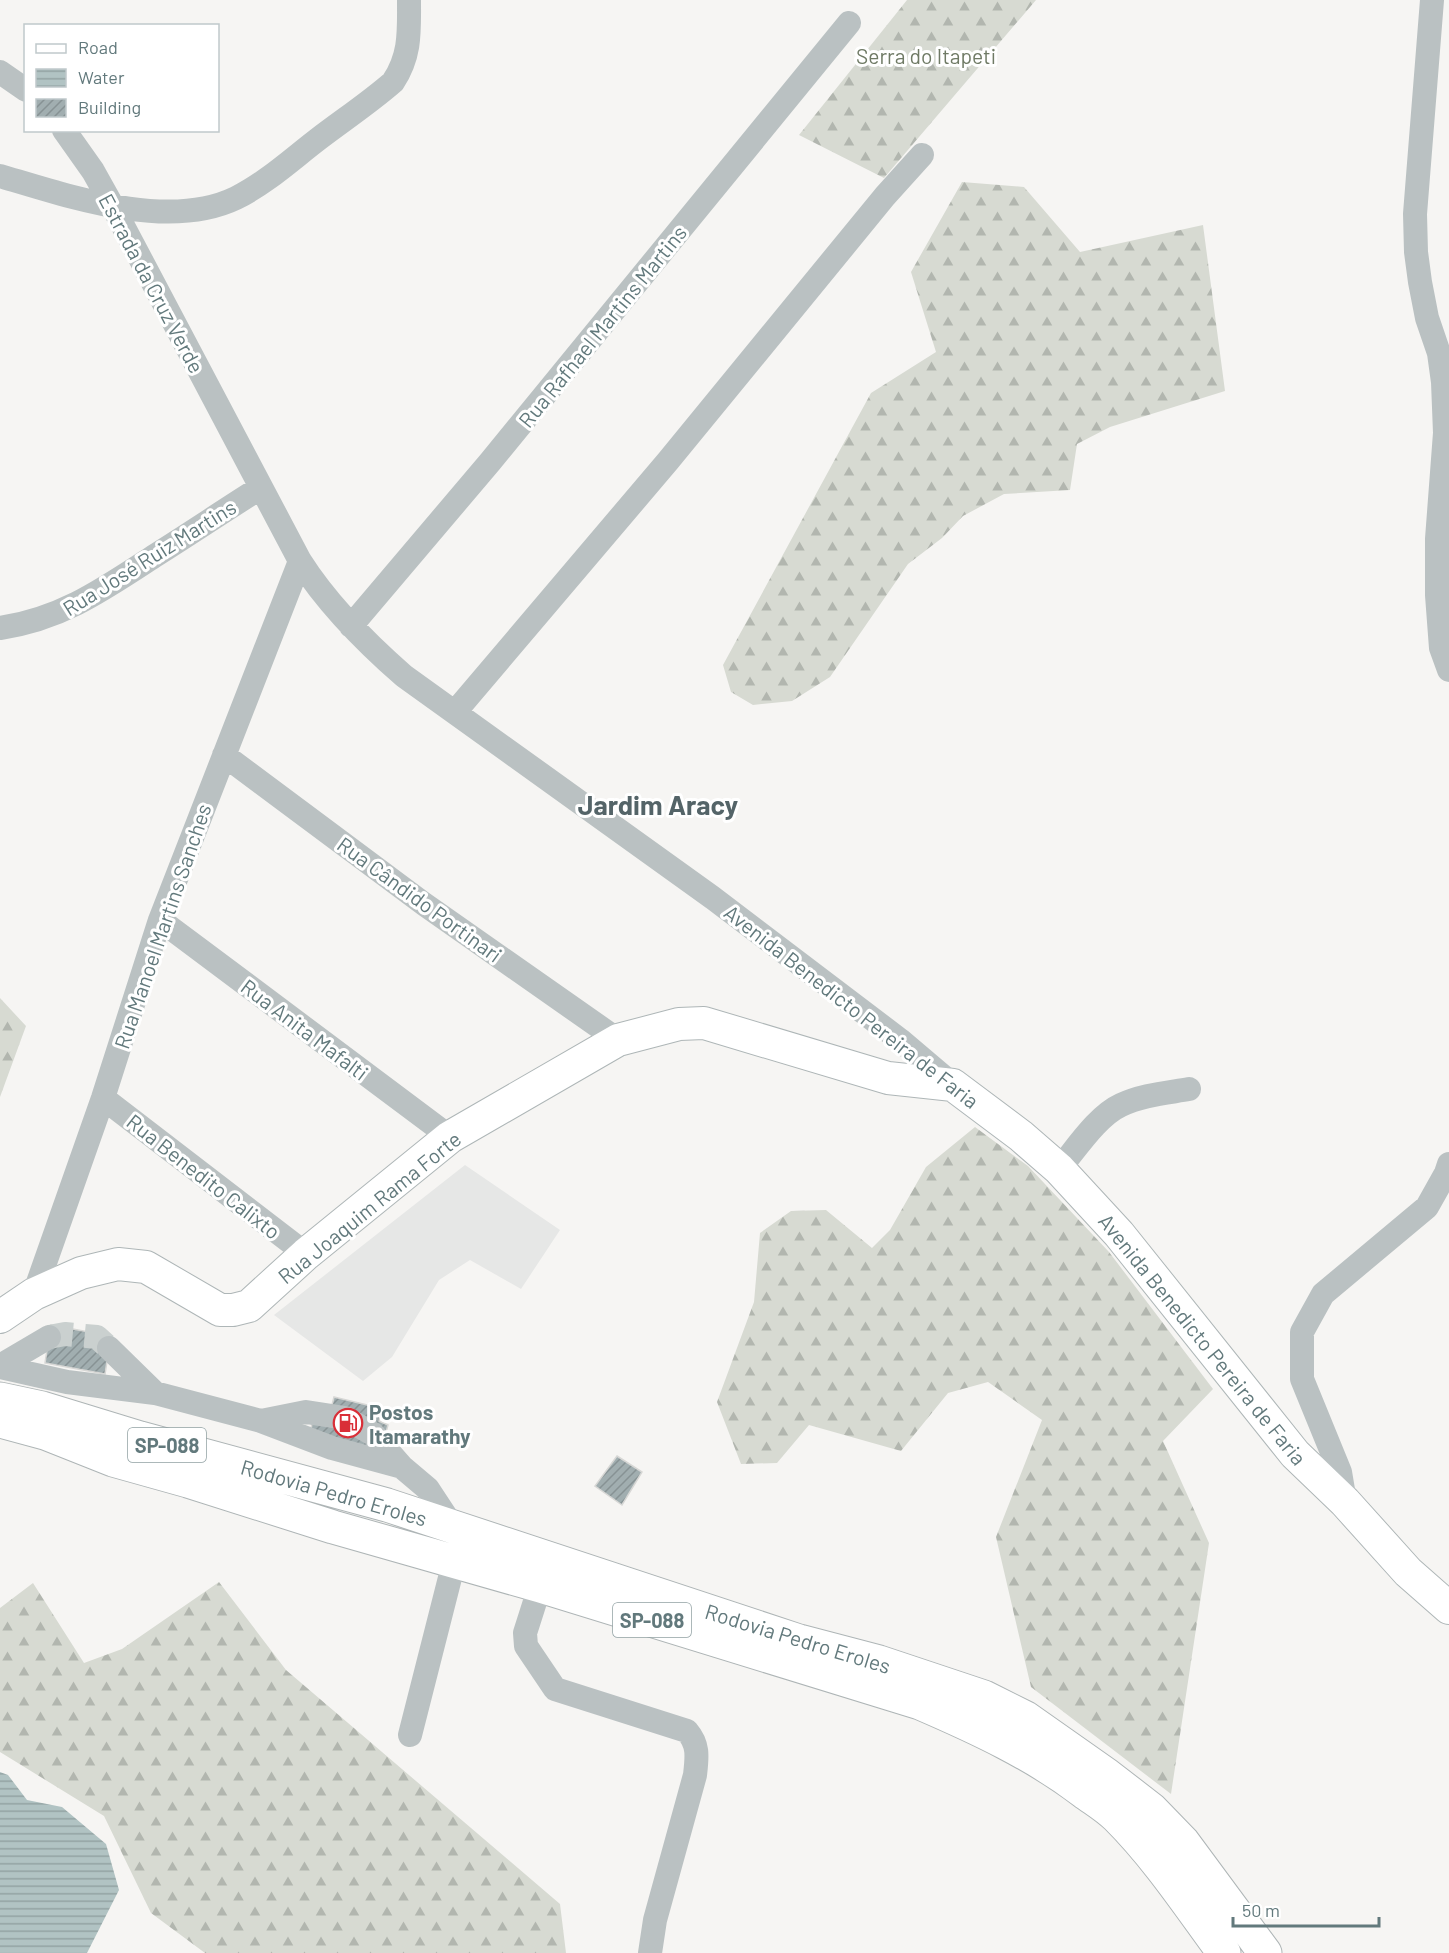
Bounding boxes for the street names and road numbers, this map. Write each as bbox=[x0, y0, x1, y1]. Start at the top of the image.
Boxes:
street label: Estrada da Cruz Verde bbox=[94, 189, 210, 377]
street label: Rua Rafhael Martins Martins bbox=[513, 220, 691, 432]
street label: Rua José Ruiz Martins bbox=[58, 494, 240, 620]
street label: Rua Manoel Martins Sanches bbox=[108, 800, 216, 1052]
street label: Rua Cândido Portinari bbox=[333, 831, 507, 967]
street label: Avenida Benedicto Pereira de Faria bbox=[720, 899, 984, 1113]
street label: Rua Anita Mafalti bbox=[237, 973, 373, 1085]
street label: Rua Benedito Calixto bbox=[122, 1108, 286, 1244]
street label: Rua Joaquim Rama Forte bbox=[273, 1126, 465, 1288]
street label: Avenida Benedicto Pereira de Faria bbox=[1094, 1208, 1312, 1470]
road number: SP-088 bbox=[128, 1428, 206, 1462]
street label: Rodovia Pedro Eroles bbox=[238, 1453, 430, 1531]
street label: Rodovia Pedro Eroles bbox=[702, 1598, 894, 1678]
road number: SP-088 bbox=[613, 1603, 691, 1637]

